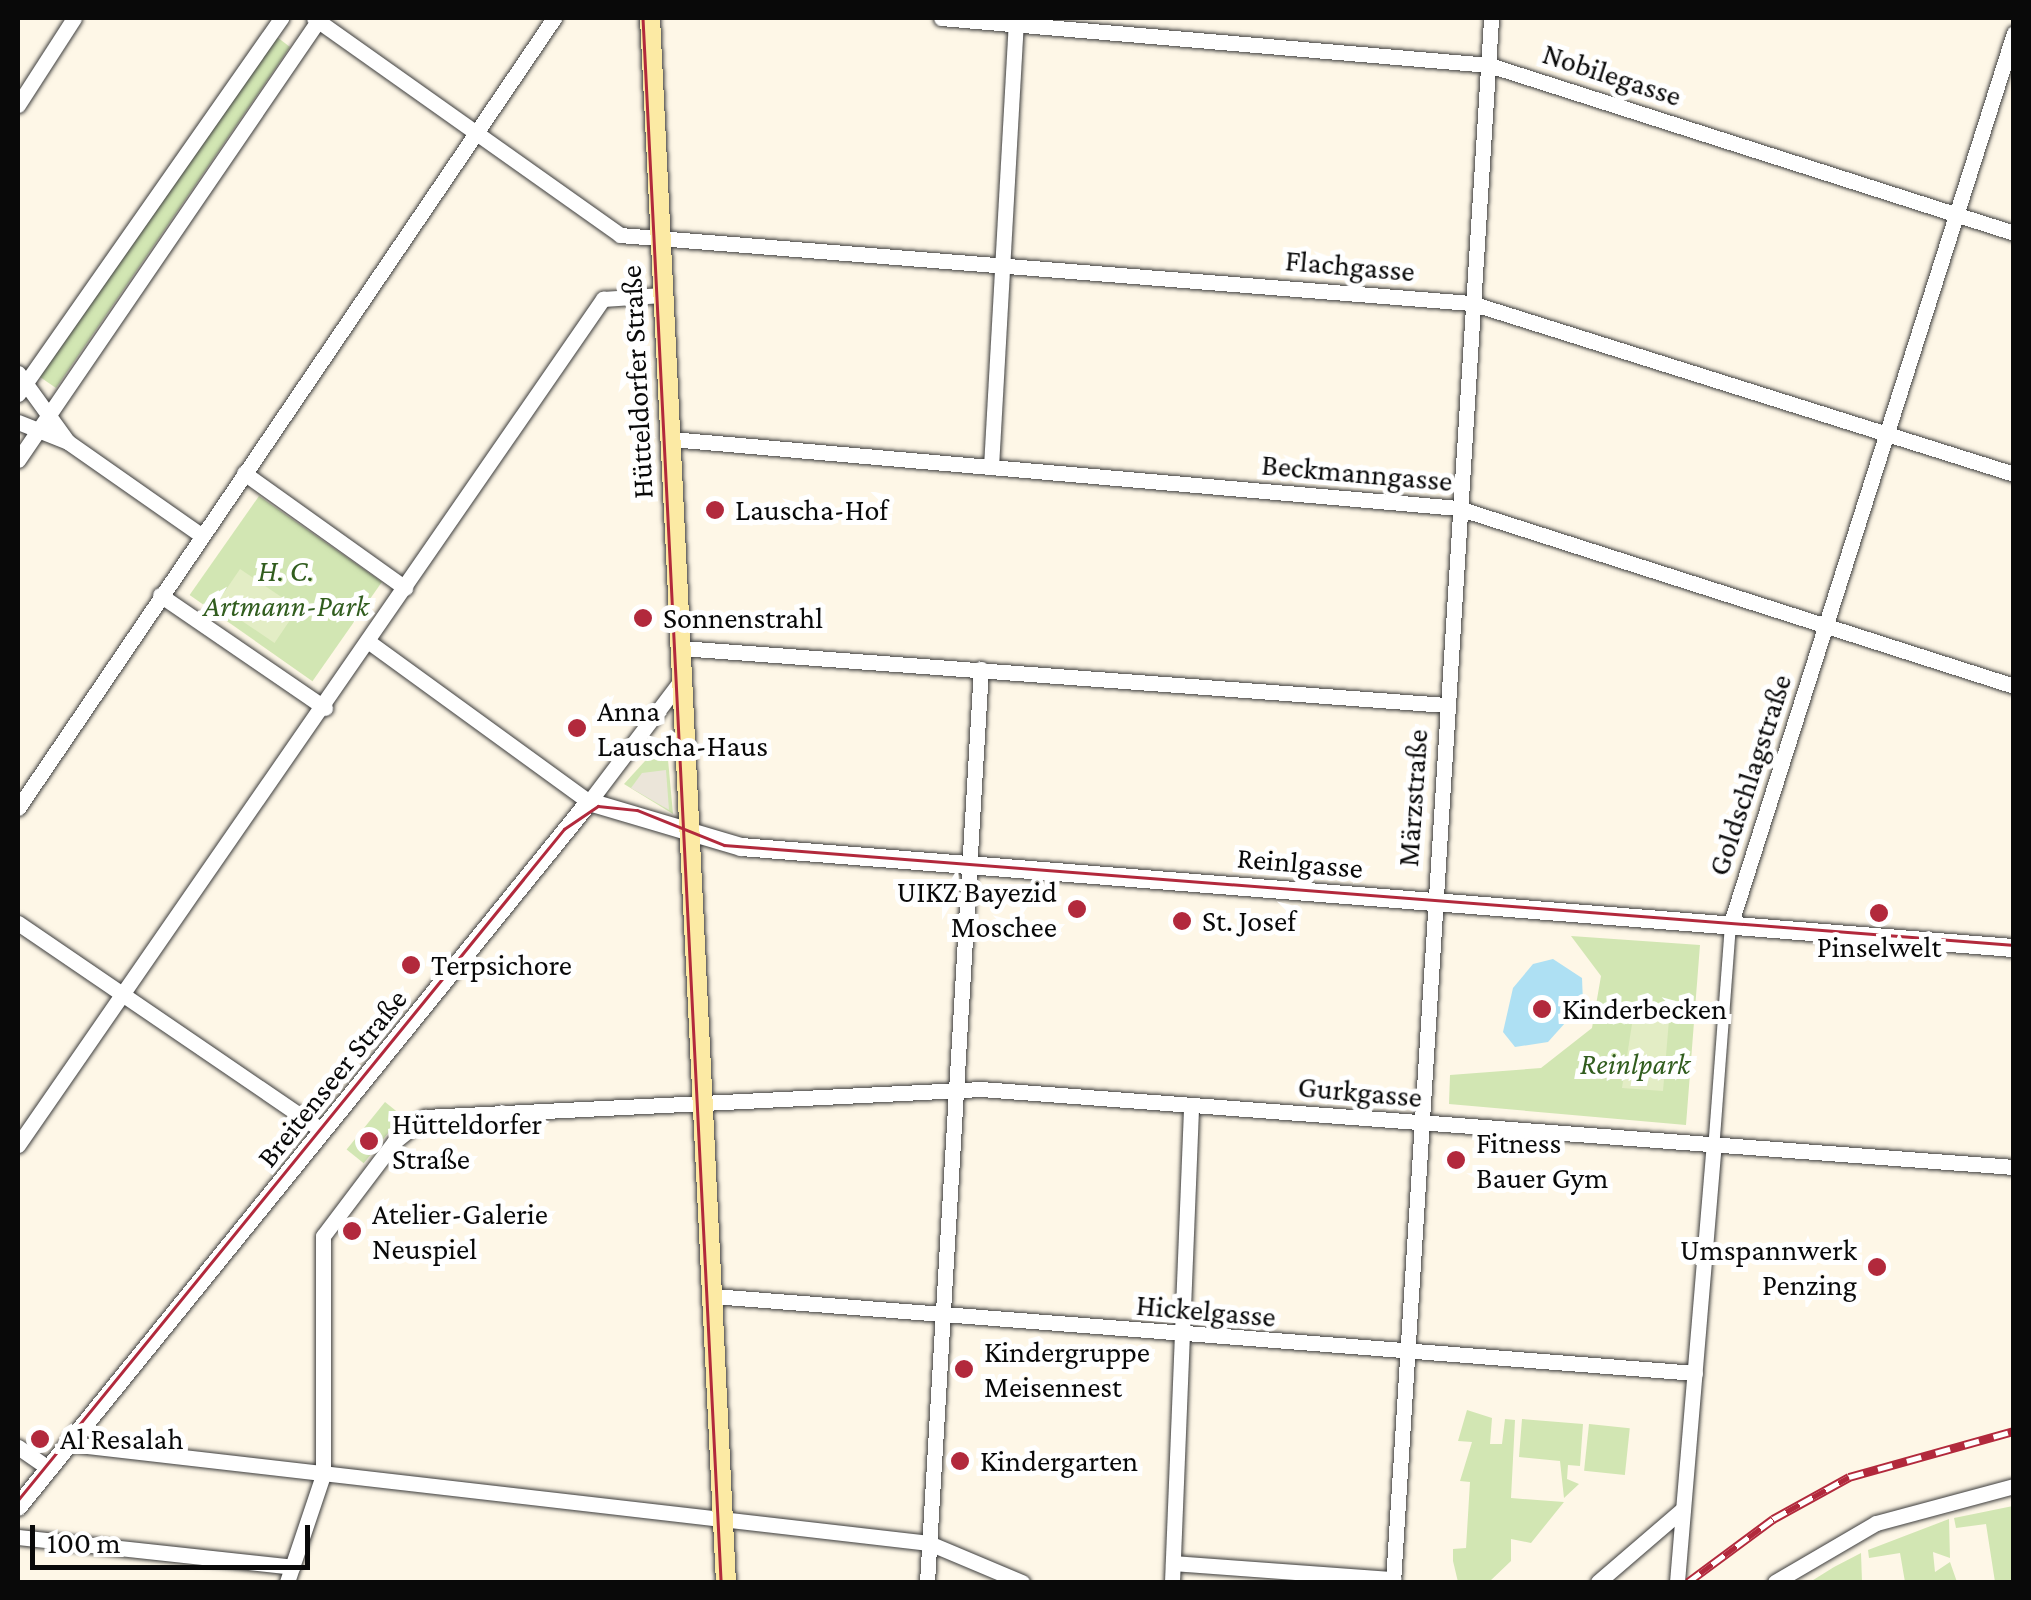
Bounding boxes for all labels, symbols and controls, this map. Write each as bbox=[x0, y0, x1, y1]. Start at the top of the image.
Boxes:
street label: Nobilegasse bbox=[1538, 36, 1686, 114]
street label: Flachgasse bbox=[1284, 242, 1416, 290]
street label: Hütteldorfer Straße bbox=[613, 264, 661, 500]
street label: Beckmanngasse bbox=[1260, 447, 1454, 499]
place label: Lauscha-Hof bbox=[735, 492, 888, 528]
marker: Lauscha-Hof bbox=[704, 499, 726, 521]
park label: H. C. Artmann-Park bbox=[203, 553, 369, 624]
place label: Sonnenstrahl bbox=[663, 600, 823, 636]
marker: Sonnenstrahl bbox=[632, 607, 654, 629]
street label: Goldschlagstraße bbox=[1701, 670, 1799, 880]
place label: Anna Lauscha-Haus bbox=[597, 693, 768, 764]
marker: Anna Lauscha-Haus bbox=[566, 717, 588, 739]
street label: Märzstraße bbox=[1390, 728, 1436, 868]
street label: Reinlgasse bbox=[1236, 840, 1364, 886]
place label: UIKZ Bayezid Moschee bbox=[897, 874, 1057, 944]
marker: UIKZ Bayezid Moschee bbox=[1066, 898, 1088, 920]
marker: Pinselwelt bbox=[1868, 902, 1890, 924]
place label: St. Josef bbox=[1202, 903, 1296, 939]
marker: St. Josef bbox=[1171, 910, 1193, 932]
place label: Pinselwelt bbox=[1817, 929, 1941, 965]
place label: Terpsichore bbox=[431, 947, 572, 983]
marker: Terpsichore bbox=[400, 954, 422, 976]
street label: Breitenseer Straße bbox=[249, 982, 415, 1174]
place label: Kinderbecken bbox=[1562, 991, 1727, 1027]
marker: Kinderbecken bbox=[1531, 998, 1553, 1020]
park label: Reinlpark bbox=[1580, 1046, 1690, 1082]
street label: Gurkgasse bbox=[1296, 1069, 1424, 1115]
place label: Hütteldorfer Straße bbox=[392, 1106, 542, 1176]
place label: Fitness Bauer Gym bbox=[1476, 1125, 1608, 1196]
marker: Hütteldorfer Straße bbox=[356, 1128, 382, 1154]
marker: Fitness Bauer Gym bbox=[1445, 1149, 1467, 1171]
place label: Atelier-Galerie Neuspiel bbox=[372, 1196, 548, 1266]
marker: Atelier-Galerie Neuspiel bbox=[341, 1220, 363, 1242]
place label: Umspannwerk Penzing bbox=[1680, 1232, 1857, 1302]
marker: Umspannwerk Penzing bbox=[1866, 1256, 1888, 1278]
street label: Hickelgasse bbox=[1135, 1287, 1277, 1335]
place label: Kindergruppe Meisennest bbox=[984, 1334, 1150, 1404]
marker: Kindergruppe Meisennest bbox=[953, 1358, 975, 1380]
place label: Al Resalah bbox=[60, 1421, 184, 1457]
marker: Al Resalah bbox=[29, 1428, 51, 1450]
place label: Kindergarten bbox=[980, 1443, 1138, 1479]
marker: Kindergarten bbox=[949, 1450, 971, 1472]
scale bar bbox=[35, 1505, 315, 1567]
text: 100 m bbox=[47, 1526, 121, 1559]

